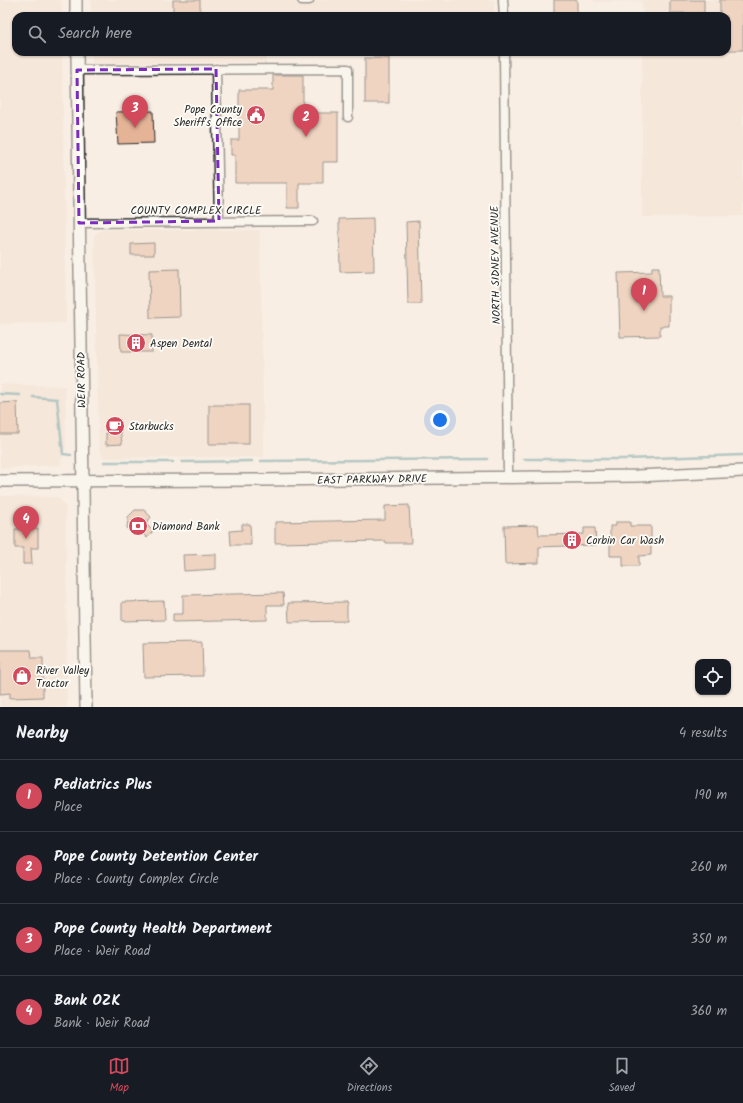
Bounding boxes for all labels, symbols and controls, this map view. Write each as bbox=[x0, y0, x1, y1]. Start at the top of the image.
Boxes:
search box bbox=[12, 12, 731, 56]
text: Search here bbox=[58, 22, 132, 46]
icon: search bbox=[26, 23, 48, 45]
pin: 3 bbox=[122, 95, 148, 128]
place label: Pope County Sheriff's Office bbox=[174, 101, 243, 132]
public building icon: Pope County Sheriff's Office bbox=[245, 104, 267, 126]
pin: 2 bbox=[293, 104, 319, 137]
street label: COUNTY COMPLEX CIRCLE bbox=[130, 202, 262, 220]
street label: NORTH SIDNEY AVENUE bbox=[486, 205, 506, 324]
pin: 1 bbox=[631, 278, 657, 311]
building icon: Aspen Dental bbox=[125, 332, 147, 354]
place label: Aspen Dental bbox=[150, 335, 212, 353]
street label: WEIR ROAD bbox=[73, 352, 91, 408]
your location bbox=[430, 410, 450, 430]
cafe icon: Starbucks bbox=[104, 415, 126, 437]
place label: Starbucks bbox=[129, 418, 174, 436]
street label: EAST PARKWAY DRIVE bbox=[317, 470, 428, 490]
pin: 4 bbox=[13, 506, 39, 539]
bank icon: Diamond Bank bbox=[127, 515, 149, 537]
place label: Diamond Bank bbox=[152, 518, 220, 536]
building icon: Corbin Car Wash bbox=[561, 529, 583, 551]
place label: Corbin Car Wash bbox=[586, 532, 664, 550]
map controls bbox=[695, 659, 731, 695]
button: locate bbox=[695, 659, 731, 695]
place label: River Valley Tractor bbox=[36, 662, 90, 693]
shop icon: River Valley Tractor bbox=[11, 665, 33, 687]
text: Nearby bbox=[16, 720, 68, 747]
text: 4 results bbox=[679, 723, 727, 744]
text: Pediatrics Plus bbox=[54, 773, 152, 797]
text: 1 bbox=[27, 785, 31, 806]
text: 190 m bbox=[695, 785, 727, 806]
text: Place bbox=[54, 797, 82, 818]
text: Pope County Detention Center bbox=[54, 845, 258, 869]
text: 2 bbox=[25, 857, 33, 878]
text: 260 m bbox=[690, 857, 727, 878]
text: Place · County Complex Circle bbox=[54, 869, 219, 890]
text: Pope County Health Department bbox=[54, 917, 272, 941]
text: 3 bbox=[25, 929, 33, 950]
text: 350 m bbox=[691, 929, 727, 950]
text: Place · Weir Road bbox=[54, 941, 150, 962]
text: Bank OZK bbox=[54, 989, 121, 1013]
text: 4 bbox=[25, 1001, 33, 1022]
text: 360 m bbox=[690, 1001, 727, 1022]
text: Bank · Weir Road bbox=[54, 1013, 150, 1034]
tab: Map bbox=[108, 1055, 130, 1097]
tab: Directions bbox=[347, 1055, 392, 1097]
tab: Saved bbox=[609, 1055, 635, 1097]

